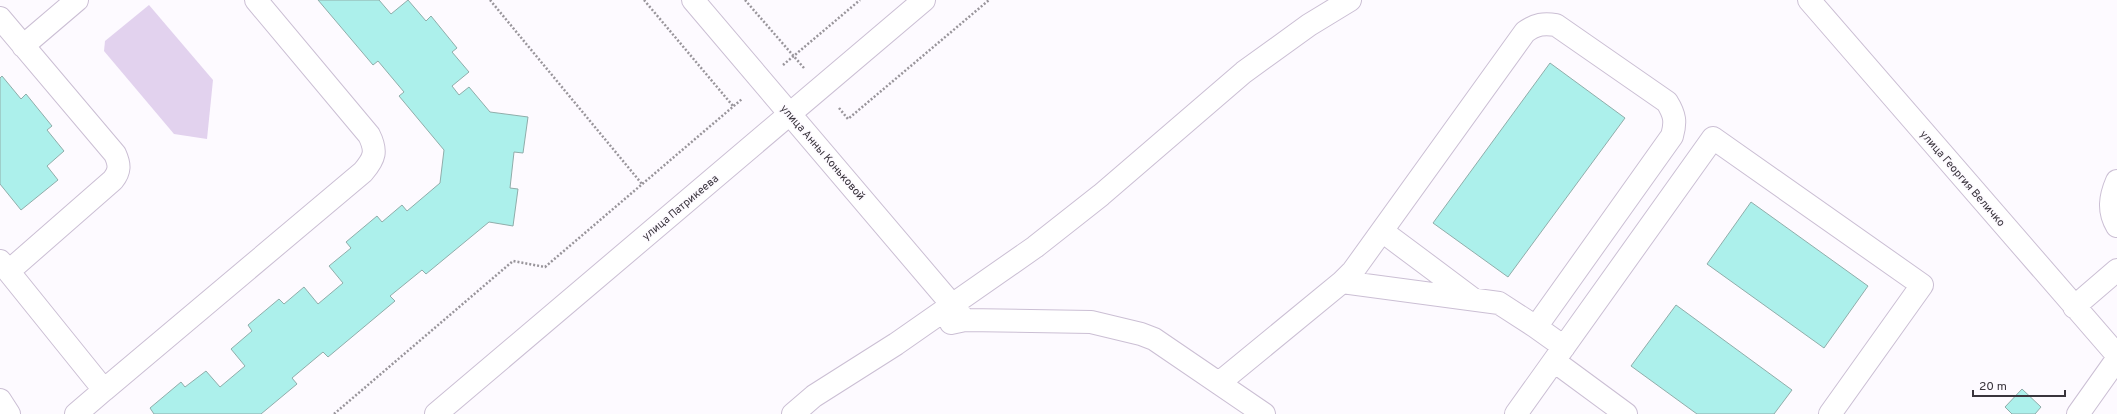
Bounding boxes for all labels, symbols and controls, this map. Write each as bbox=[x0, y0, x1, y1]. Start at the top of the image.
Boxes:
street label: улица Анны Коньковой bbox=[777, 102, 868, 203]
street label: улица Георгия Величко bbox=[1917, 128, 2008, 230]
street label: улица Патрикеева bbox=[640, 172, 722, 244]
scale bar bbox=[1973, 372, 2065, 398]
text: 20 m bbox=[1979, 379, 2007, 395]

